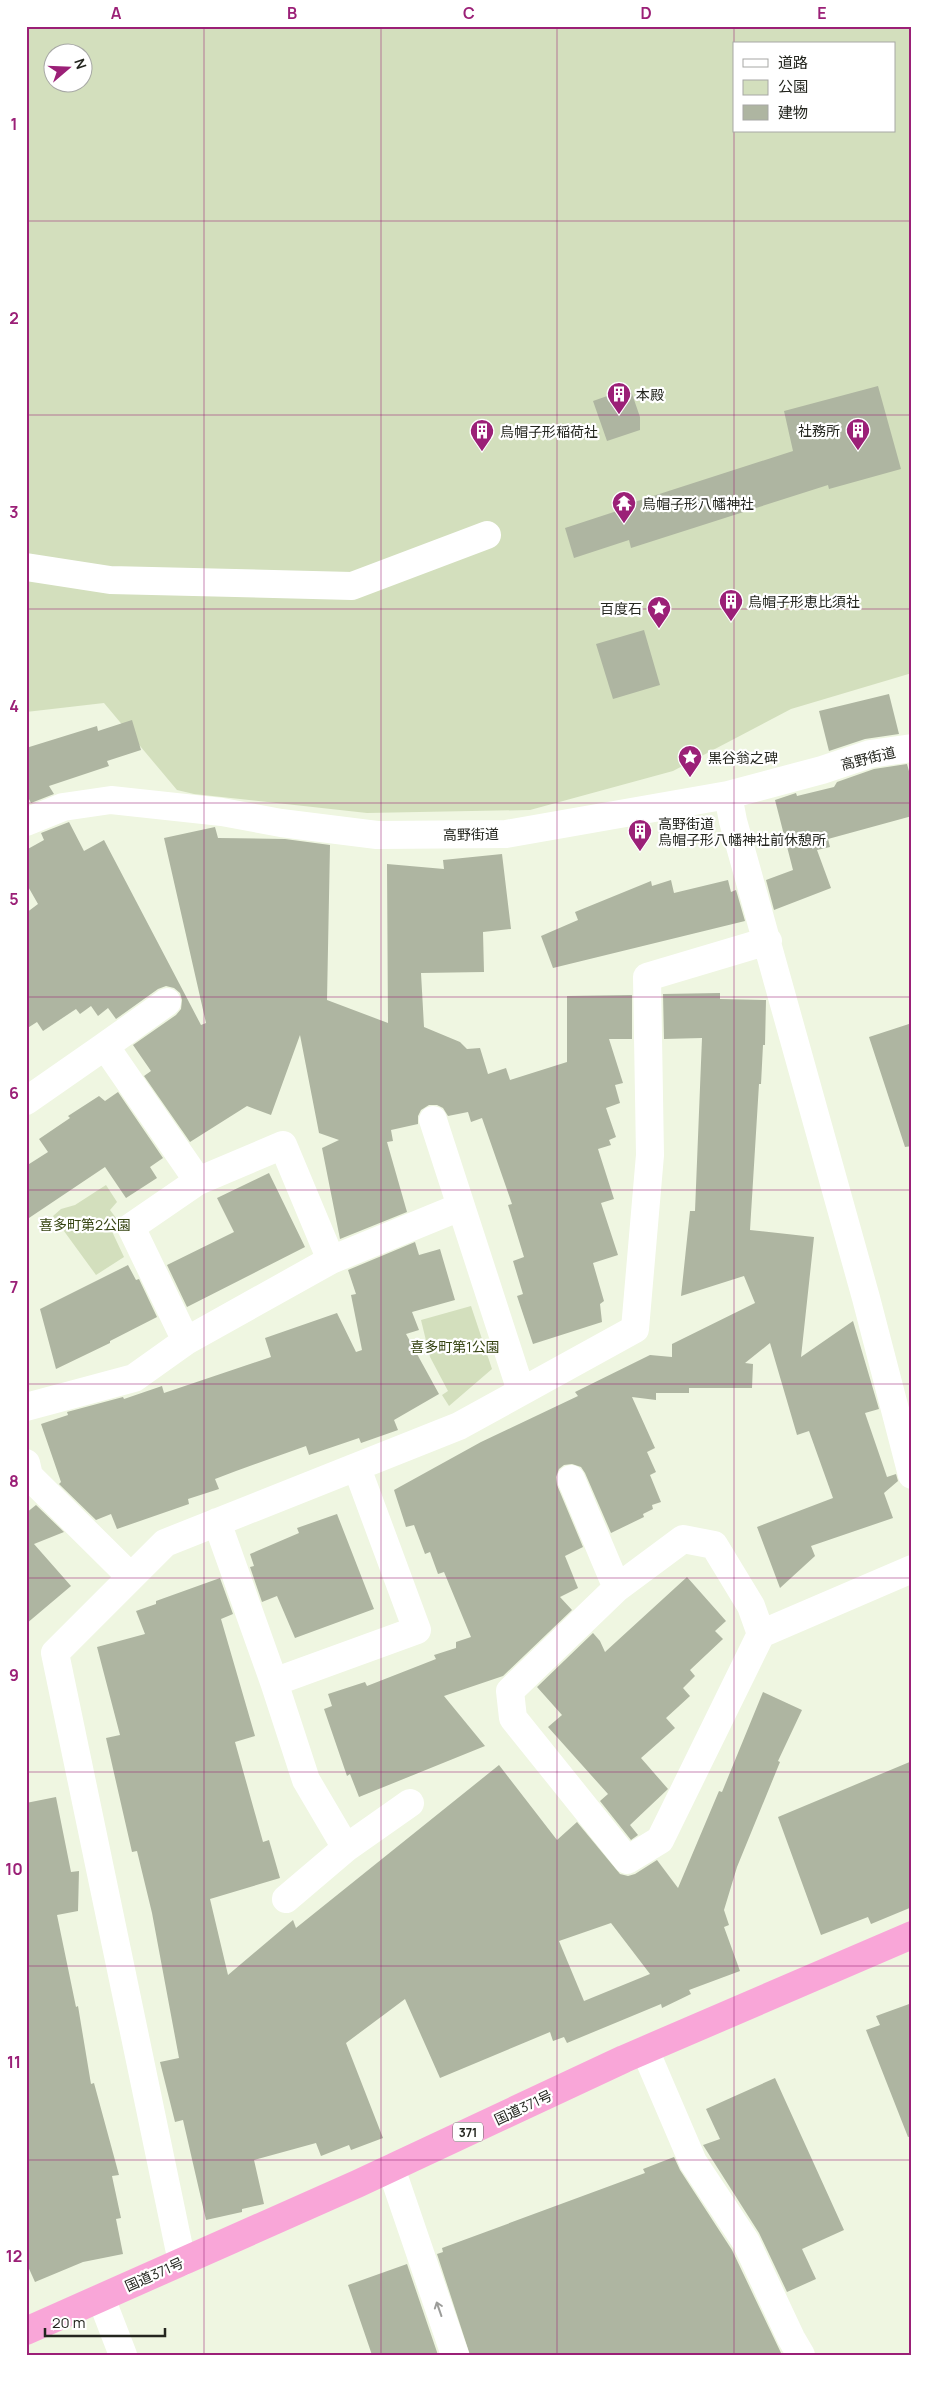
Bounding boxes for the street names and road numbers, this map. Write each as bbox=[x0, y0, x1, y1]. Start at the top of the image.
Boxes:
street label: 高野街道 bbox=[839, 742, 897, 774]
street label: 高野街道 bbox=[443, 824, 499, 844]
street label: 国道371号 bbox=[491, 2085, 555, 2129]
road number: 371 bbox=[453, 2122, 483, 2142]
street label: 国道371号 bbox=[122, 2253, 186, 2295]

